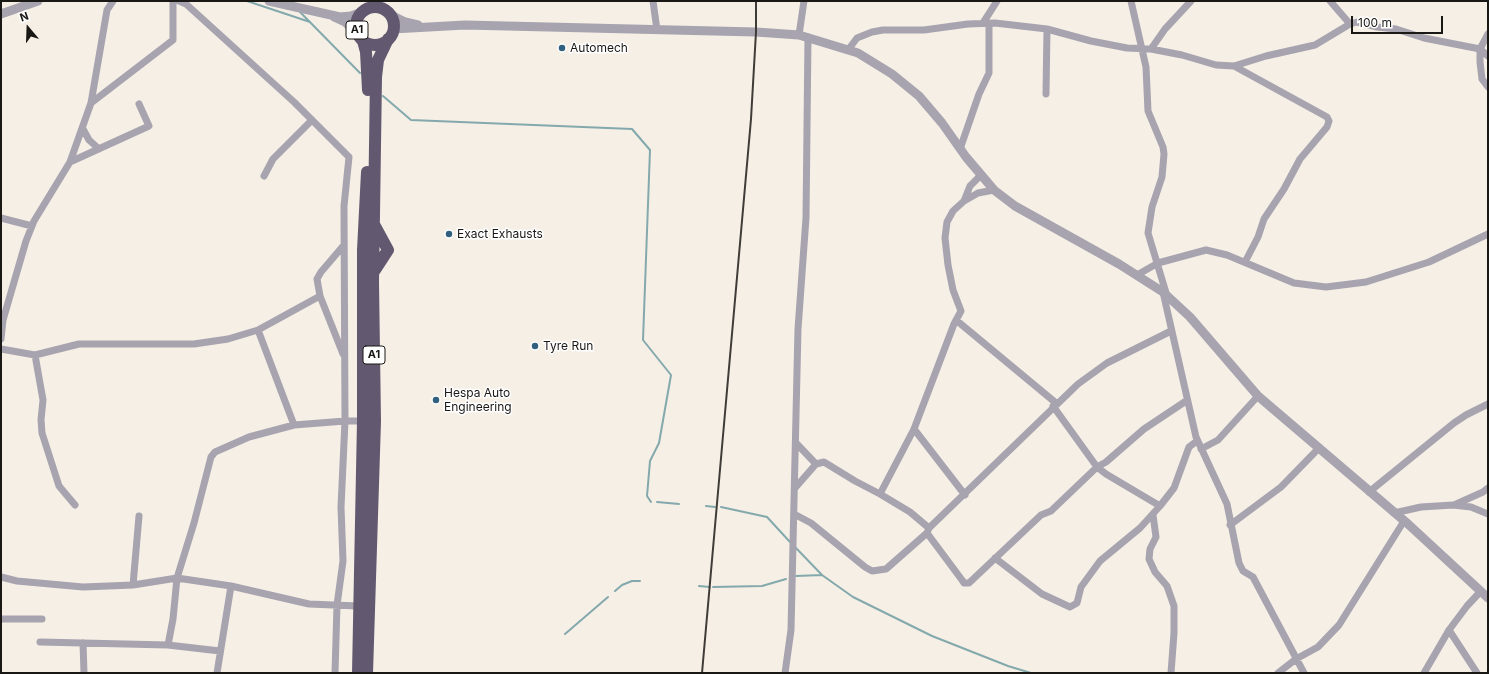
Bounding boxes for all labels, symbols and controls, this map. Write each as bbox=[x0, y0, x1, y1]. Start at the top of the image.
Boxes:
north arrow bbox=[8, 8, 48, 48]
scale bar bbox=[1353, 8, 1445, 34]
text: N bbox=[18, 9, 30, 25]
text: 100 m bbox=[1358, 15, 1392, 30]
road number: A1 bbox=[346, 21, 368, 39]
place label: Automech bbox=[570, 41, 628, 55]
marker: Automech bbox=[557, 43, 567, 53]
place label: Exact Exhausts bbox=[457, 227, 543, 241]
marker: Exact Exhausts bbox=[444, 229, 454, 239]
place label: Tyre Run bbox=[543, 339, 593, 353]
marker: Tyre Run bbox=[530, 341, 540, 351]
road number: A1 bbox=[363, 346, 385, 364]
place label: Hespa Auto Engineering bbox=[444, 386, 512, 414]
marker: Hespa Auto Engineering bbox=[431, 395, 441, 405]

